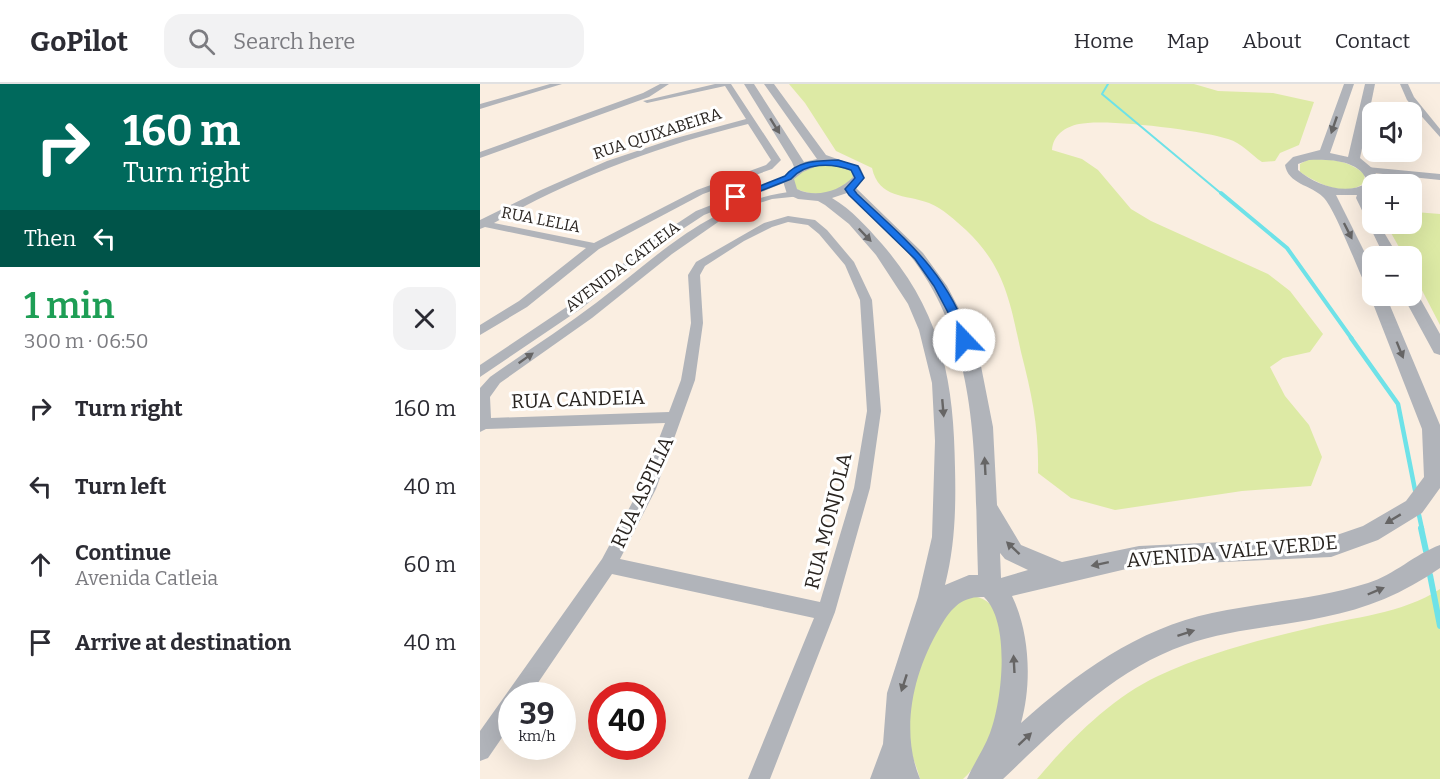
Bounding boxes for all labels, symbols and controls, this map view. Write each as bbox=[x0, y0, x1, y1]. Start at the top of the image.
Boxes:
search box bbox=[164, 14, 584, 68]
text: GoPilot bbox=[30, 25, 128, 58]
icon: search bbox=[185, 25, 218, 58]
text: Search here bbox=[233, 28, 355, 55]
text: Home bbox=[1074, 28, 1134, 54]
text: Map bbox=[1167, 28, 1209, 54]
text: About bbox=[1242, 28, 1302, 54]
text: Contact bbox=[1335, 28, 1410, 54]
map controls bbox=[1362, 102, 1422, 306]
button: sound bbox=[1362, 102, 1422, 162]
street label: RUA QUIXABEIRA bbox=[591, 104, 724, 163]
text: 160 m bbox=[123, 106, 240, 156]
icon: right bbox=[24, 108, 102, 186]
one-way arrow bbox=[1329, 116, 1339, 134]
one-way arrow bbox=[770, 117, 781, 134]
text: Turn right bbox=[123, 157, 250, 189]
pin bbox=[710, 171, 761, 222]
button: + bbox=[1362, 174, 1422, 234]
icon: arrive bbox=[719, 180, 752, 213]
street label: RUA LELIA bbox=[500, 203, 583, 237]
street label: AVENIDA CATLEIA bbox=[561, 217, 684, 316]
icon: left bbox=[88, 222, 121, 255]
one-way arrow bbox=[1343, 222, 1353, 240]
text: Then bbox=[24, 225, 76, 252]
one-way arrow bbox=[858, 227, 872, 241]
button: − bbox=[1362, 246, 1422, 306]
text: 1 min bbox=[24, 284, 115, 328]
button: close bbox=[393, 287, 456, 350]
position arrow bbox=[932, 308, 996, 372]
text: 300 m · 06:50 bbox=[24, 329, 149, 353]
one-way arrow bbox=[1395, 341, 1405, 359]
one-way arrow bbox=[518, 352, 534, 364]
street label: RUA CANDEIA bbox=[511, 385, 646, 413]
icon: right bbox=[24, 392, 57, 425]
text: Turn right bbox=[75, 395, 183, 422]
text: 160 m bbox=[395, 395, 456, 422]
one-way arrow bbox=[938, 399, 948, 418]
street label: RUA ASPILIA bbox=[606, 432, 679, 552]
street label: RUA MONJOLA bbox=[799, 449, 857, 592]
one-way arrow bbox=[981, 456, 990, 475]
icon: left bbox=[24, 470, 57, 503]
text: Turn left bbox=[75, 473, 167, 500]
text: 40 m bbox=[404, 473, 456, 500]
one-way arrow bbox=[1385, 514, 1401, 525]
street label: AVENIDA VALE VERDE bbox=[1125, 530, 1339, 572]
text: Continue bbox=[75, 539, 171, 566]
one-way arrow bbox=[1005, 541, 1020, 555]
icon: ahead bbox=[24, 548, 57, 581]
text: 60 m bbox=[404, 551, 456, 578]
one-way arrow bbox=[1091, 560, 1110, 569]
text: Avenida Catleia bbox=[75, 566, 218, 590]
one-way arrow bbox=[1367, 586, 1385, 596]
icon: arrive bbox=[24, 626, 57, 659]
one-way arrow bbox=[1177, 627, 1195, 637]
text: Arrive at destination bbox=[75, 629, 291, 656]
text: 40 m bbox=[404, 629, 456, 656]
one-way arrow bbox=[1010, 654, 1019, 673]
one-way arrow bbox=[899, 674, 908, 692]
speed limit sign: 40 bbox=[588, 682, 666, 760]
text: 39 bbox=[519, 696, 555, 732]
text: km/h bbox=[518, 727, 556, 745]
one-way arrow bbox=[1018, 732, 1033, 746]

